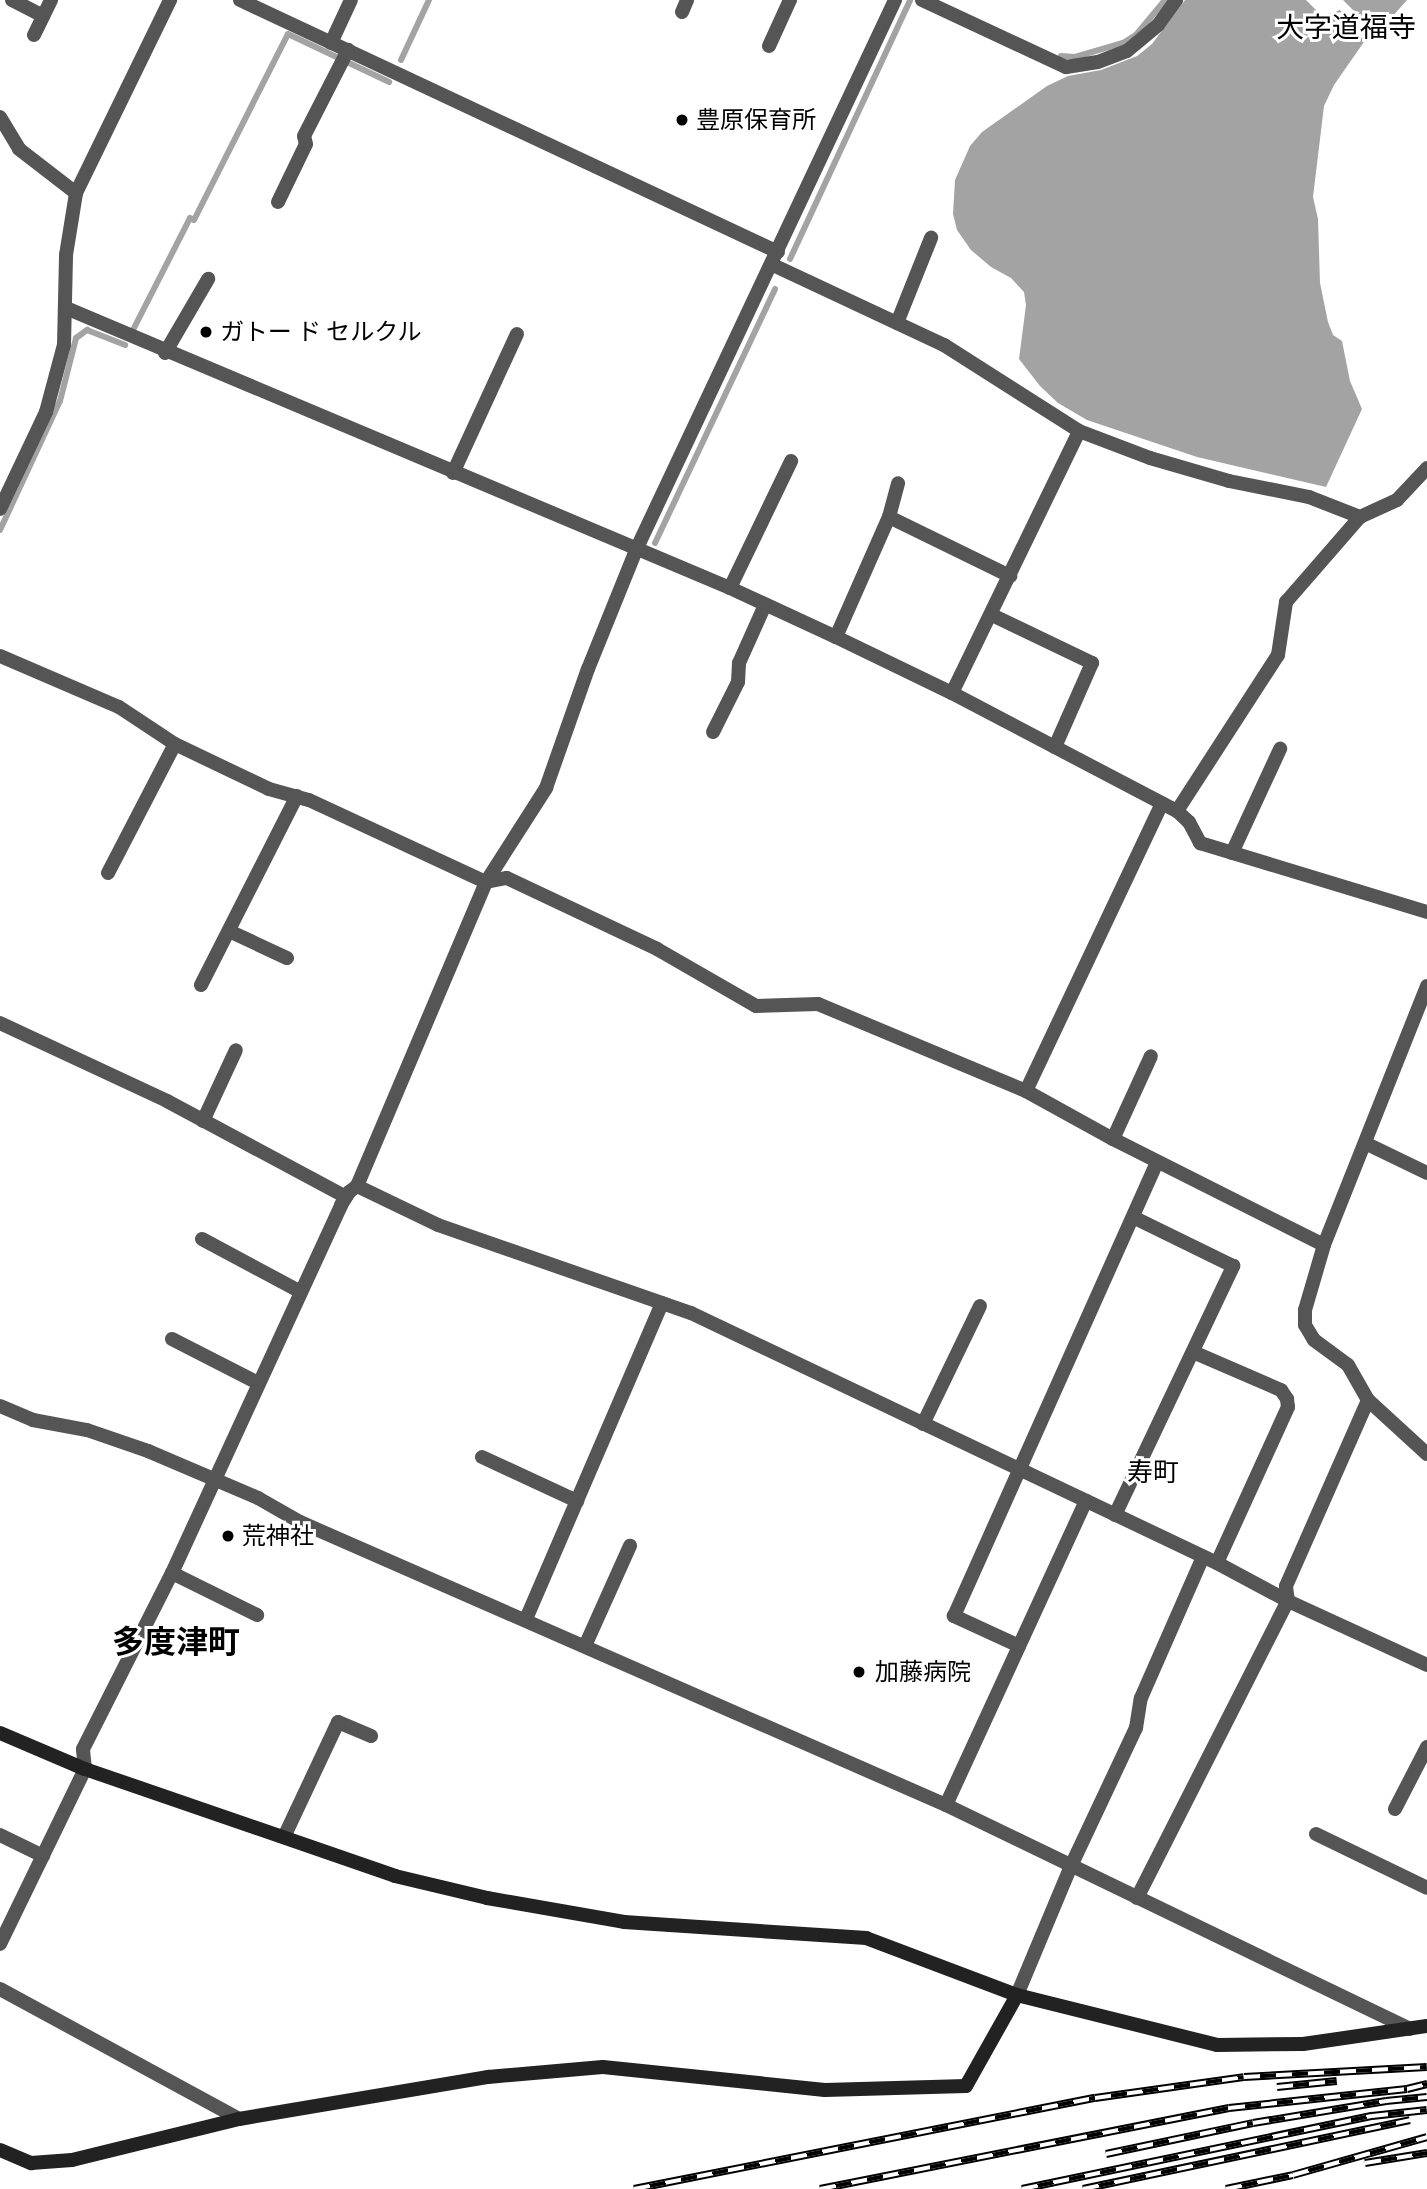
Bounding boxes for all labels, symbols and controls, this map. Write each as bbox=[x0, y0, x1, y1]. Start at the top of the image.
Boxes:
district label: 大字道福寺 bbox=[1276, 10, 1416, 44]
place label: 豊原保育所 bbox=[696, 106, 816, 134]
marker: 豊原保育所 bbox=[674, 112, 690, 128]
place label: ガトー ド セルクル bbox=[220, 318, 422, 346]
marker: ガトー ド セルクル bbox=[198, 324, 214, 340]
district label: 寿町 bbox=[1127, 1456, 1179, 1488]
place label: 荒神社 bbox=[242, 1522, 314, 1550]
marker: 荒神社 bbox=[220, 1528, 236, 1544]
district label: 多度津町 bbox=[112, 1622, 240, 1660]
place label: 加藤病院 bbox=[875, 1658, 971, 1686]
marker: 加藤病院 bbox=[849, 1662, 869, 1682]

